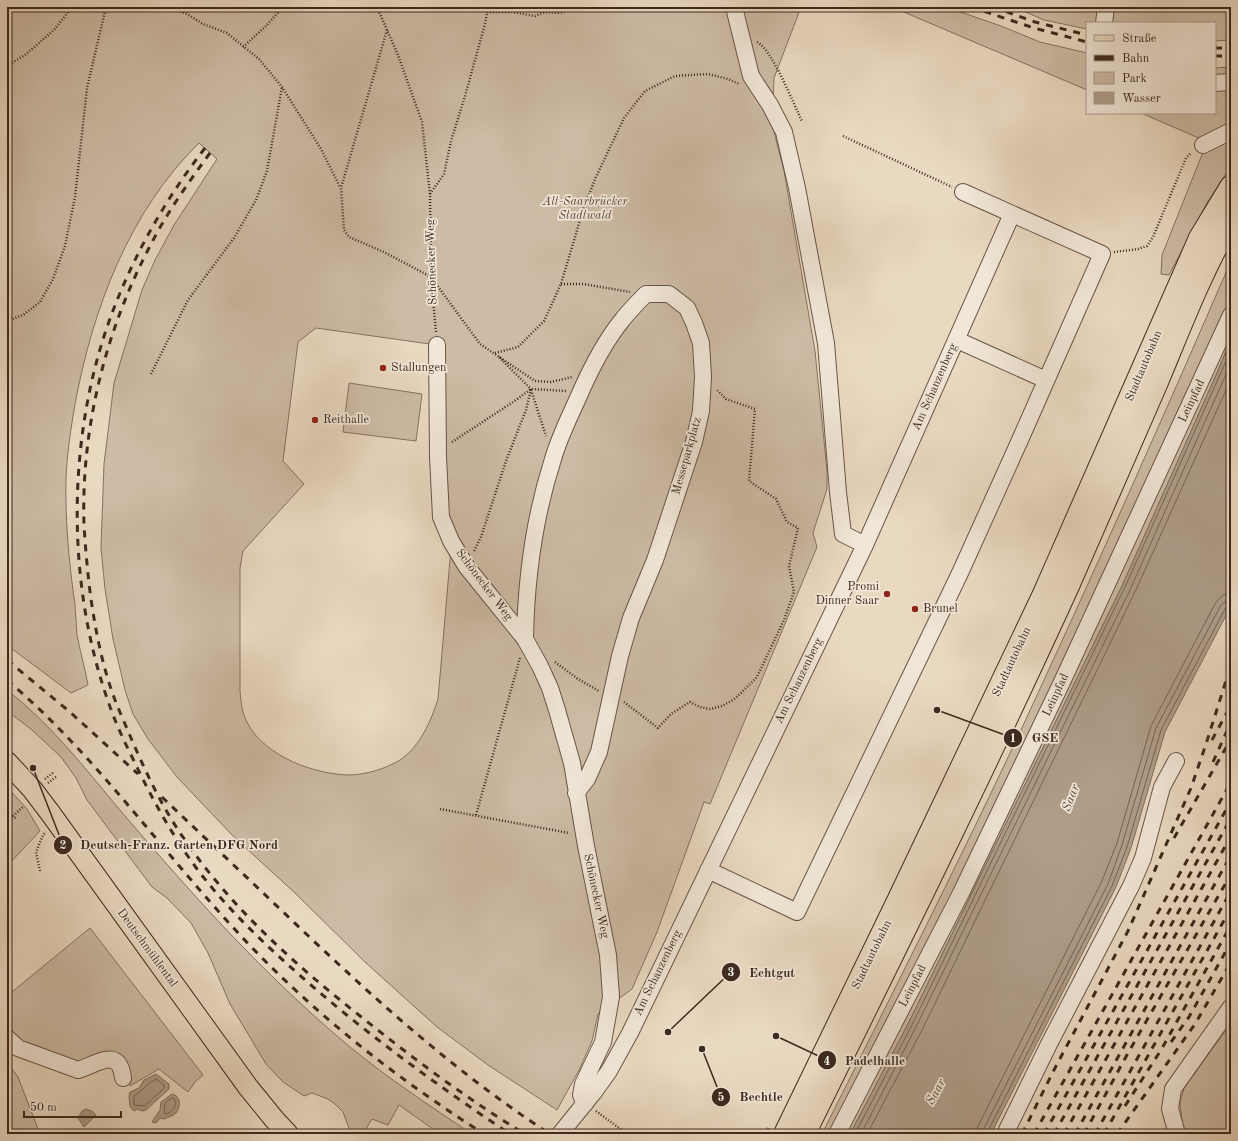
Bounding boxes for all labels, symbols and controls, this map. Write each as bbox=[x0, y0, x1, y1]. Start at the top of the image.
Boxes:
legend bbox=[1086, 22, 1216, 114]
text: Straße bbox=[1122, 33, 1157, 45]
text: Bahn bbox=[1122, 53, 1150, 65]
text: Park bbox=[1122, 73, 1147, 85]
text: Wasser bbox=[1122, 93, 1161, 105]
park label: Alt-Saarbrücker Stadtwald bbox=[542, 195, 628, 222]
street label: Schönecker Weg bbox=[424, 218, 439, 305]
street label: Stadtautobahn bbox=[1124, 328, 1164, 403]
street label: Am Schanzenberg bbox=[910, 341, 960, 432]
place label: Stallungen bbox=[391, 362, 447, 374]
marker: Stallungen bbox=[378, 363, 388, 373]
street label: Leinpfad bbox=[1177, 378, 1207, 424]
place label: Reithalle bbox=[323, 414, 369, 426]
marker: Reithalle bbox=[310, 415, 320, 425]
street label: Messeparkplatz bbox=[670, 416, 704, 496]
street label: Schönecker Weg bbox=[453, 547, 515, 623]
place label: Promi Dinner Saar bbox=[815, 581, 879, 607]
marker: Promi Dinner Saar bbox=[882, 589, 892, 599]
place label: Brunel bbox=[923, 603, 958, 615]
marker: Brunel bbox=[910, 604, 920, 614]
street label: Stadtautobahn bbox=[991, 625, 1034, 699]
street label: Am Schanzenberg bbox=[773, 636, 825, 726]
street label: Leinpfad bbox=[1041, 672, 1071, 718]
callout: GSE bbox=[1003, 725, 1066, 750]
text: GSE bbox=[1032, 732, 1058, 745]
text: 1 bbox=[1010, 733, 1016, 745]
water label: Saar bbox=[1060, 782, 1082, 813]
callout: Deutsch-Franz. Garten DFG Nord bbox=[53, 832, 286, 857]
text: Deutsch-Franz. Garten DFG Nord bbox=[80, 839, 278, 852]
text: 2 bbox=[60, 840, 67, 852]
street label: Schönecker Weg bbox=[581, 853, 611, 940]
street label: Deutschmühlental bbox=[115, 907, 179, 989]
street label: Stadtautobahn bbox=[850, 918, 894, 992]
street label: Am Schanzenberg bbox=[632, 928, 684, 1018]
callout: Echtgut bbox=[721, 960, 803, 985]
street label: Leinpfad bbox=[897, 963, 929, 1009]
text: 3 bbox=[728, 967, 735, 979]
text: Echtgut bbox=[749, 967, 795, 980]
callout: Padelhalle bbox=[817, 1048, 914, 1073]
text: Padelhalle bbox=[845, 1055, 905, 1068]
text: 4 bbox=[824, 1056, 831, 1068]
water label: Saar bbox=[924, 1076, 948, 1107]
callout: Bechtle bbox=[711, 1084, 790, 1109]
text: 5 bbox=[718, 1091, 725, 1104]
text: Bechtle bbox=[739, 1091, 783, 1104]
scale bar bbox=[24, 1093, 121, 1119]
text: 50 m bbox=[30, 1101, 57, 1114]

